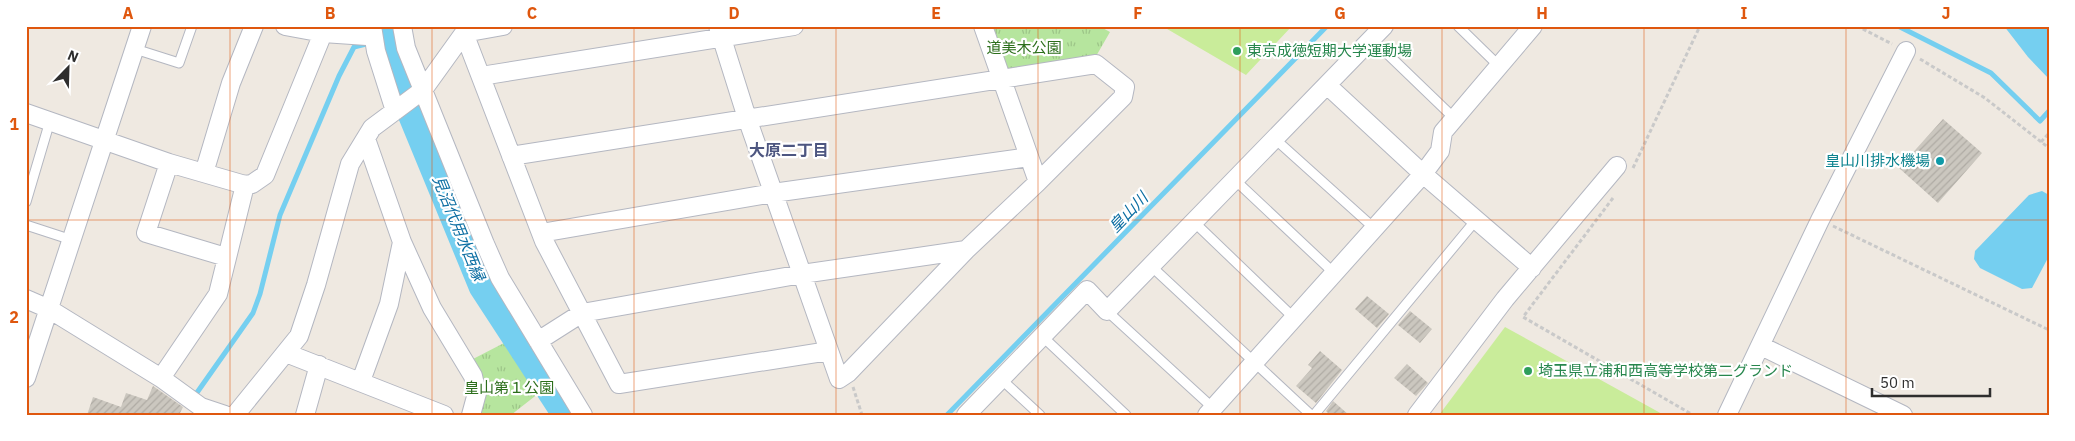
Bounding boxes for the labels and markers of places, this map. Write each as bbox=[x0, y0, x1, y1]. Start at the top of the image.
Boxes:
place label: 東京成徳短期大学運動場 bbox=[1247, 41, 1412, 60]
marker: 東京成徳短期大学運動場 bbox=[1231, 45, 1243, 57]
place label: 皇山川排水機場 bbox=[1825, 151, 1930, 170]
marker: 皇山川排水機場 bbox=[1934, 155, 1946, 167]
place label: 埼玉県立浦和西高等学校第二グランド bbox=[1538, 361, 1793, 380]
marker: 埼玉県立浦和西高等学校第二グランド bbox=[1522, 365, 1534, 377]

